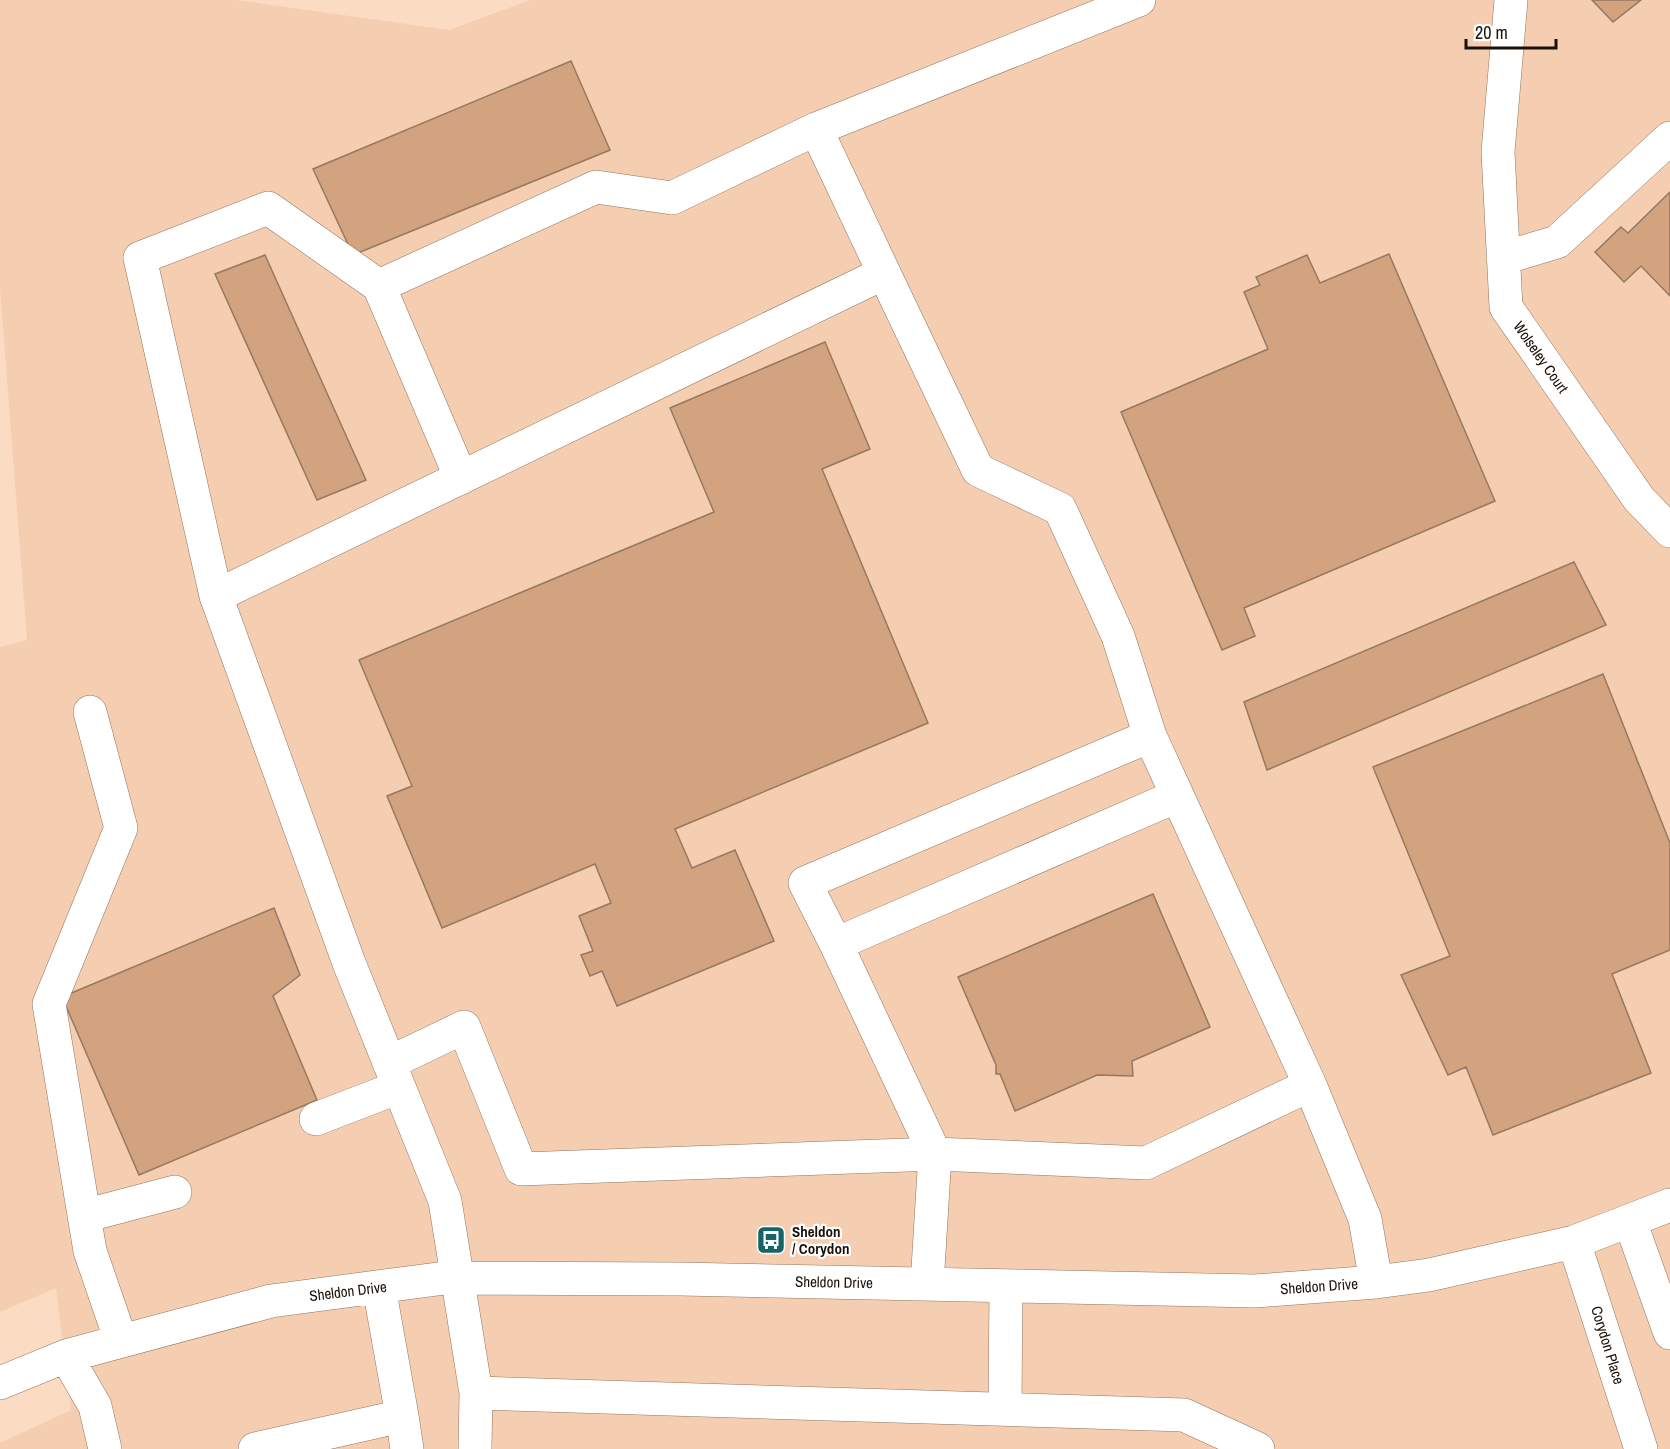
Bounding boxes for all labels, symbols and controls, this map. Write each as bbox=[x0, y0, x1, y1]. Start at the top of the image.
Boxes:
scale bar bbox=[1466, 12, 1556, 50]
text: 20 m bbox=[1475, 20, 1508, 45]
street label: Wolseley Court bbox=[1509, 317, 1574, 398]
place label: Sheldon / Corydon bbox=[792, 1221, 849, 1259]
bus stop icon: Sheldon / Corydon bbox=[755, 1224, 787, 1256]
street label: Sheldon Drive bbox=[795, 1271, 873, 1293]
street label: Sheldon Drive bbox=[1279, 1273, 1359, 1299]
street label: Sheldon Drive bbox=[308, 1276, 388, 1306]
street label: Corydon Place bbox=[1586, 1303, 1630, 1387]

